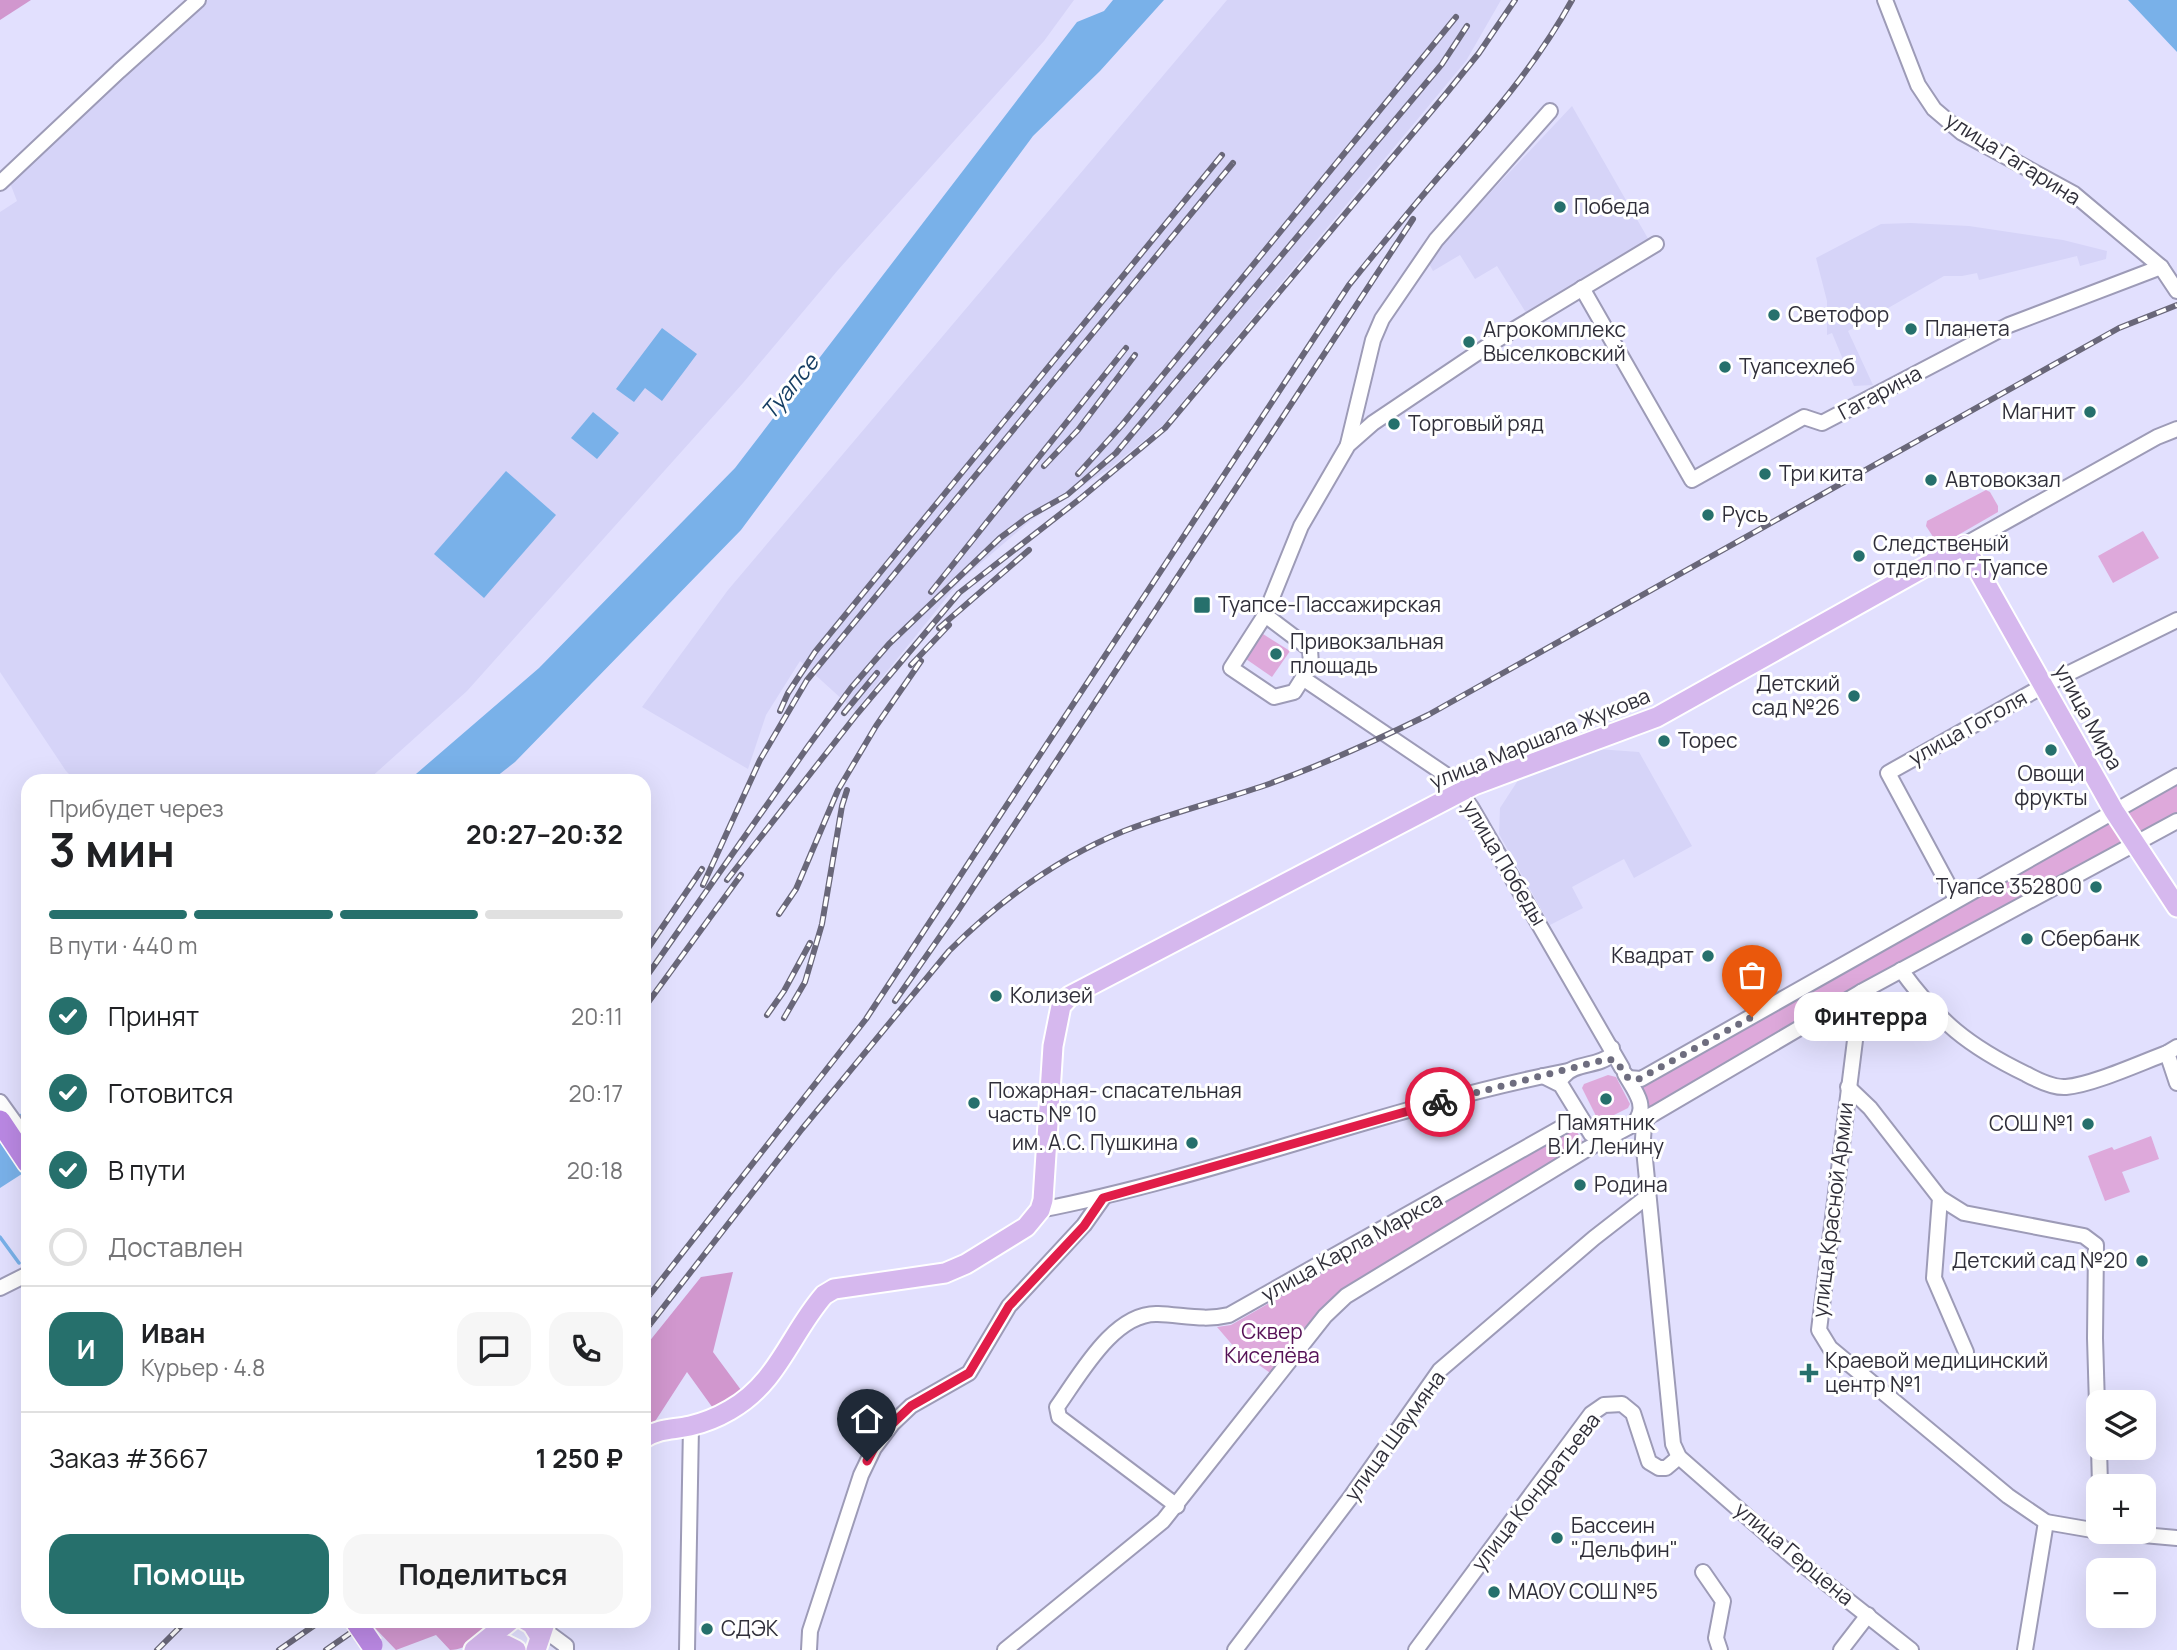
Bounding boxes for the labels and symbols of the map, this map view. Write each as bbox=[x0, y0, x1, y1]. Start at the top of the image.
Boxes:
street label: улица Гагарина bbox=[1941, 105, 2086, 211]
place label: Победа bbox=[1574, 192, 1650, 220]
marker: Победа bbox=[1552, 199, 1568, 215]
place label: Светофор bbox=[1788, 300, 1889, 328]
marker: Светофор bbox=[1766, 307, 1782, 323]
place label: Планета bbox=[1925, 314, 2010, 342]
place label: Агрокомплекс Выселковский bbox=[1483, 315, 1626, 367]
marker: Планета bbox=[1903, 321, 1919, 337]
marker: Агрокомплекс Выселковский bbox=[1461, 334, 1477, 350]
water label: Туапсе bbox=[753, 346, 826, 426]
place label: Туапсехлеб bbox=[1739, 352, 1855, 380]
street label: Гагарина bbox=[1833, 358, 1926, 426]
marker: Туапсехлеб bbox=[1717, 359, 1733, 375]
place label: Магнит bbox=[2002, 397, 2076, 425]
marker: Магнит bbox=[2082, 404, 2098, 420]
place label: Торговый ряд bbox=[1408, 409, 1544, 437]
marker: Торговый ряд bbox=[1386, 416, 1402, 432]
place label: Три кита bbox=[1779, 459, 1863, 487]
place label: Автовокзал bbox=[1945, 465, 2061, 493]
marker: Три кита bbox=[1757, 466, 1773, 482]
marker: Автовокзал bbox=[1923, 472, 1939, 488]
place label: Русь bbox=[1722, 500, 1768, 528]
marker: Русь bbox=[1700, 507, 1716, 523]
place label: Следственый отдел по г.Туапсе bbox=[1873, 529, 2048, 581]
marker: Следственый отдел по г.Туапсе bbox=[1851, 548, 1867, 564]
place label: Туапсе-Пассажирская bbox=[1218, 590, 1441, 618]
marker: Туапсе-Пассажирская bbox=[1192, 595, 1212, 615]
place label: Привокзальная площадь bbox=[1290, 627, 1444, 679]
marker: Привокзальная площадь bbox=[1268, 646, 1284, 662]
street label: улица Мира bbox=[2048, 658, 2130, 775]
place label: Детский сад №26 bbox=[1752, 669, 1840, 721]
street label: улица Маршала Жукова bbox=[1425, 681, 1654, 795]
street label: улица Гоголя bbox=[1903, 683, 2032, 771]
marker: Детский сад №26 bbox=[1846, 688, 1862, 704]
place label: Торес bbox=[1678, 726, 1738, 754]
marker: Торес bbox=[1656, 733, 1672, 749]
marker: Овощи фрукты bbox=[2043, 742, 2059, 758]
place label: Овощи фрукты bbox=[2014, 759, 2088, 811]
street label: улица Победы bbox=[1456, 795, 1553, 930]
place label: Туапсе 352800 bbox=[1936, 872, 2082, 900]
marker: Туапсе 352800 bbox=[2088, 879, 2104, 895]
place label: Сбербанк bbox=[2041, 924, 2140, 952]
marker: Сбербанк bbox=[2019, 931, 2035, 947]
place label: Квадрат bbox=[1611, 941, 1694, 969]
pin bbox=[1722, 945, 1782, 1017]
marker: Квадрат bbox=[1700, 948, 1716, 964]
place label: Колизей bbox=[1010, 981, 1093, 1009]
marker: Колизей bbox=[988, 988, 1004, 1004]
callout: Финтерра bbox=[1794, 992, 1948, 1042]
courier bbox=[1405, 1067, 1475, 1137]
place label: Пожарная- спасательная часть № 10 bbox=[988, 1076, 1242, 1128]
marker: Памятник В.И. Ленину bbox=[1598, 1091, 1614, 1107]
marker: Пожарная- спасательная часть № 10 bbox=[966, 1095, 982, 1111]
street label: улица Красной Армии bbox=[1805, 1101, 1859, 1319]
place label: Памятник В.И. Ленину bbox=[1548, 1108, 1664, 1160]
place label: СОШ №1 bbox=[1989, 1109, 2074, 1137]
marker: СОШ №1 bbox=[2080, 1116, 2096, 1132]
place label: им. А.С. Пушкина bbox=[1012, 1128, 1178, 1156]
marker: им. А.С. Пушкина bbox=[1184, 1135, 1200, 1151]
place label: Родина bbox=[1594, 1170, 1668, 1198]
marker: Родина bbox=[1572, 1177, 1588, 1193]
street label: улица Карла Маркса bbox=[1256, 1185, 1447, 1308]
place label: Детский сад №20 bbox=[1952, 1246, 2128, 1274]
marker: Детский сад №20 bbox=[2134, 1253, 2150, 1269]
park label: Сквер Киселёва bbox=[1224, 1317, 1320, 1369]
place label: Краевой медицинский центр №1 bbox=[1825, 1346, 2048, 1398]
marker: Краевой медицинский центр №1 bbox=[1799, 1363, 1819, 1383]
street label: улица Шаумяна bbox=[1337, 1365, 1451, 1506]
pin bbox=[837, 1389, 897, 1461]
street label: улица Кондратьева bbox=[1465, 1406, 1606, 1576]
street label: улица Герцена bbox=[1729, 1495, 1860, 1611]
place label: Бассеин "Дельфин" bbox=[1571, 1511, 1678, 1563]
marker: Бассеин "Дельфин" bbox=[1549, 1530, 1565, 1546]
place label: МАОУ СОШ №5 bbox=[1508, 1577, 1658, 1605]
marker: МАОУ СОШ №5 bbox=[1486, 1584, 1502, 1600]
place label: СДЭК bbox=[721, 1614, 779, 1642]
marker: СДЭК bbox=[699, 1621, 715, 1637]

